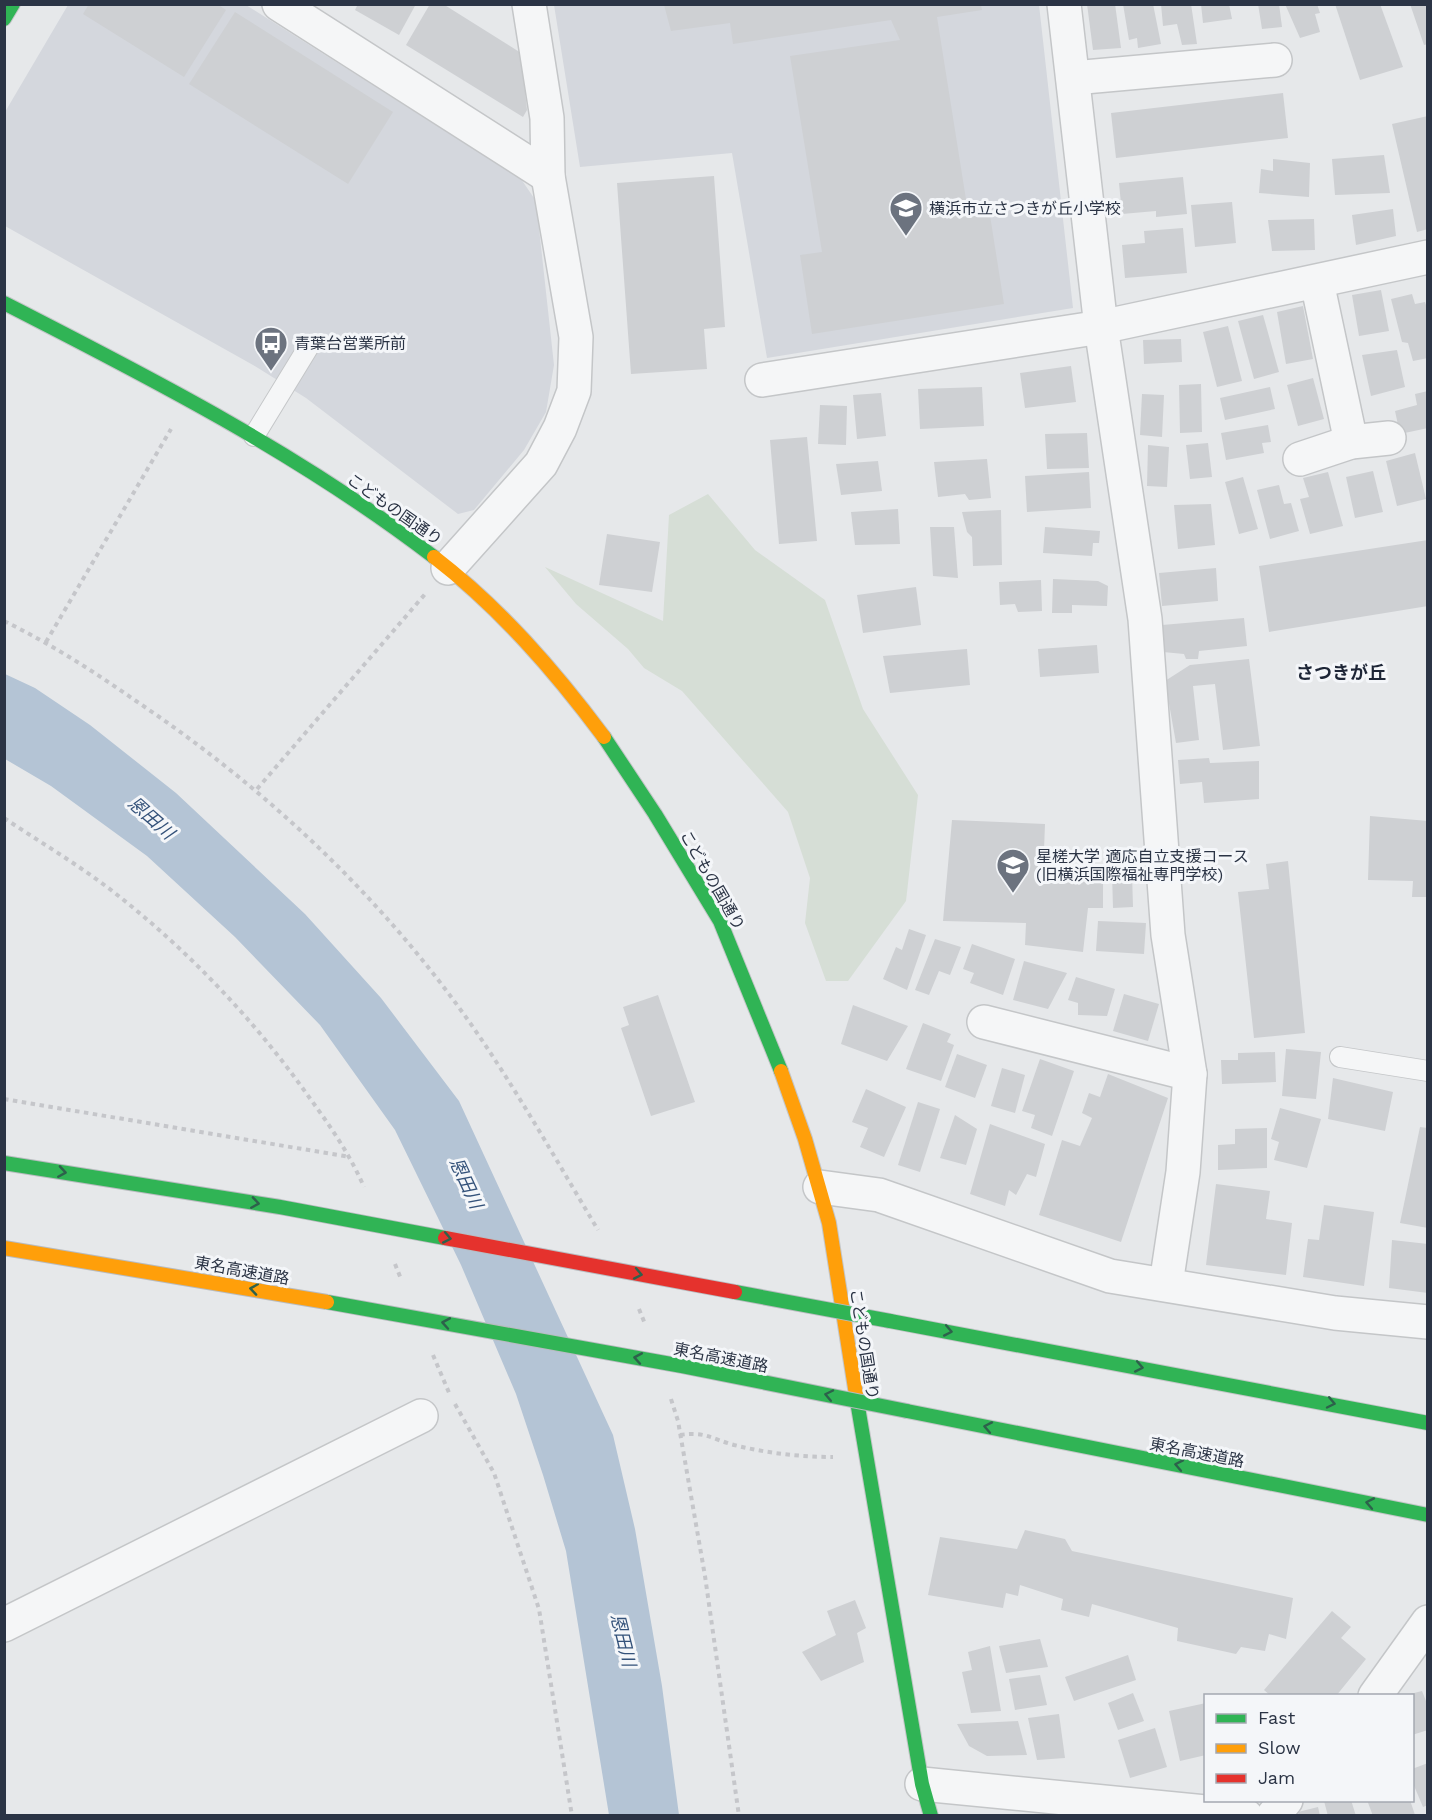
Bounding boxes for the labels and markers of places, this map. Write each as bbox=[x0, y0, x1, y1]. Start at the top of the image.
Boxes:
school or university icon: 横浜市立さつきが丘小学校 bbox=[888, 190, 924, 237]
place label: 横浜市立さつきが丘小学校 bbox=[929, 199, 1121, 218]
bus stop icon: 青葉台営業所前 bbox=[253, 325, 289, 372]
place label: 青葉台営業所前 bbox=[294, 334, 406, 353]
school or university icon: 星槎大学 適応自立支援コース (旧横浜国際福祉専門学校) bbox=[995, 847, 1031, 894]
place label: 星槎大学 適応自立支援コース (旧横浜国際福祉専門学校) bbox=[1036, 847, 1249, 884]

